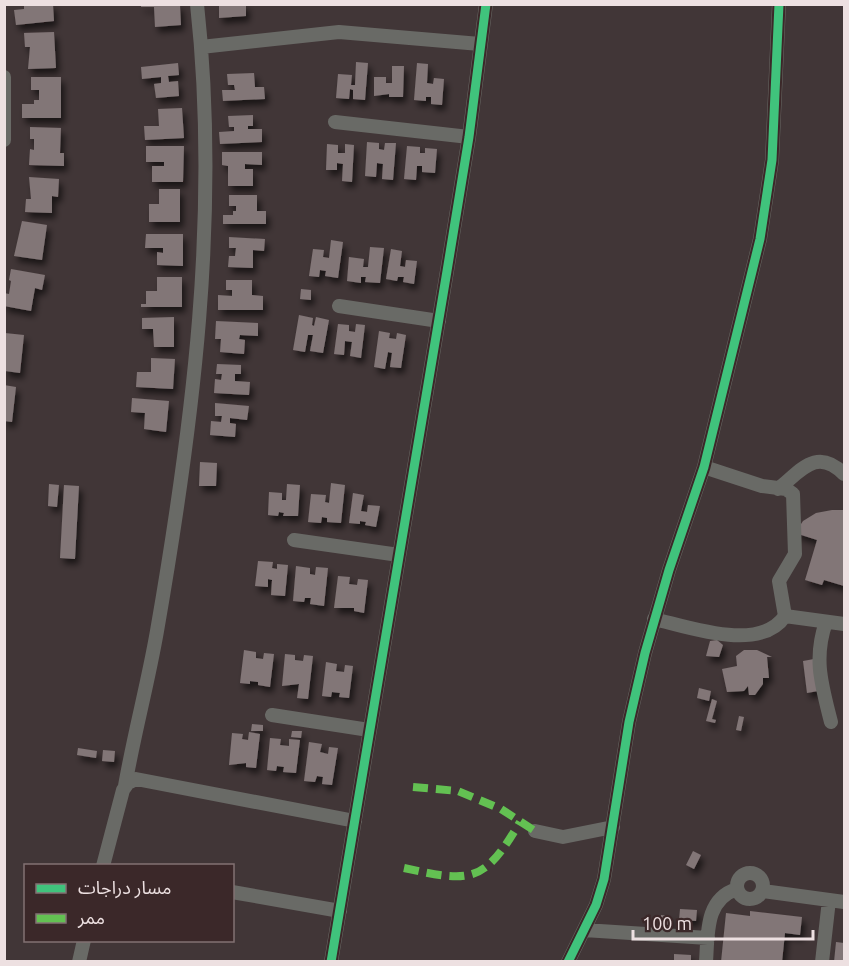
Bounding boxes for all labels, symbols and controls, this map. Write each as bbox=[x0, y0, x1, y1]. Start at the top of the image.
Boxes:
legend bbox=[24, 864, 234, 942]
text: مسار دراجات bbox=[78, 877, 171, 899]
scale bar bbox=[633, 903, 813, 941]
text: ممر bbox=[77, 907, 105, 929]
text: 100 m bbox=[642, 913, 692, 933]

